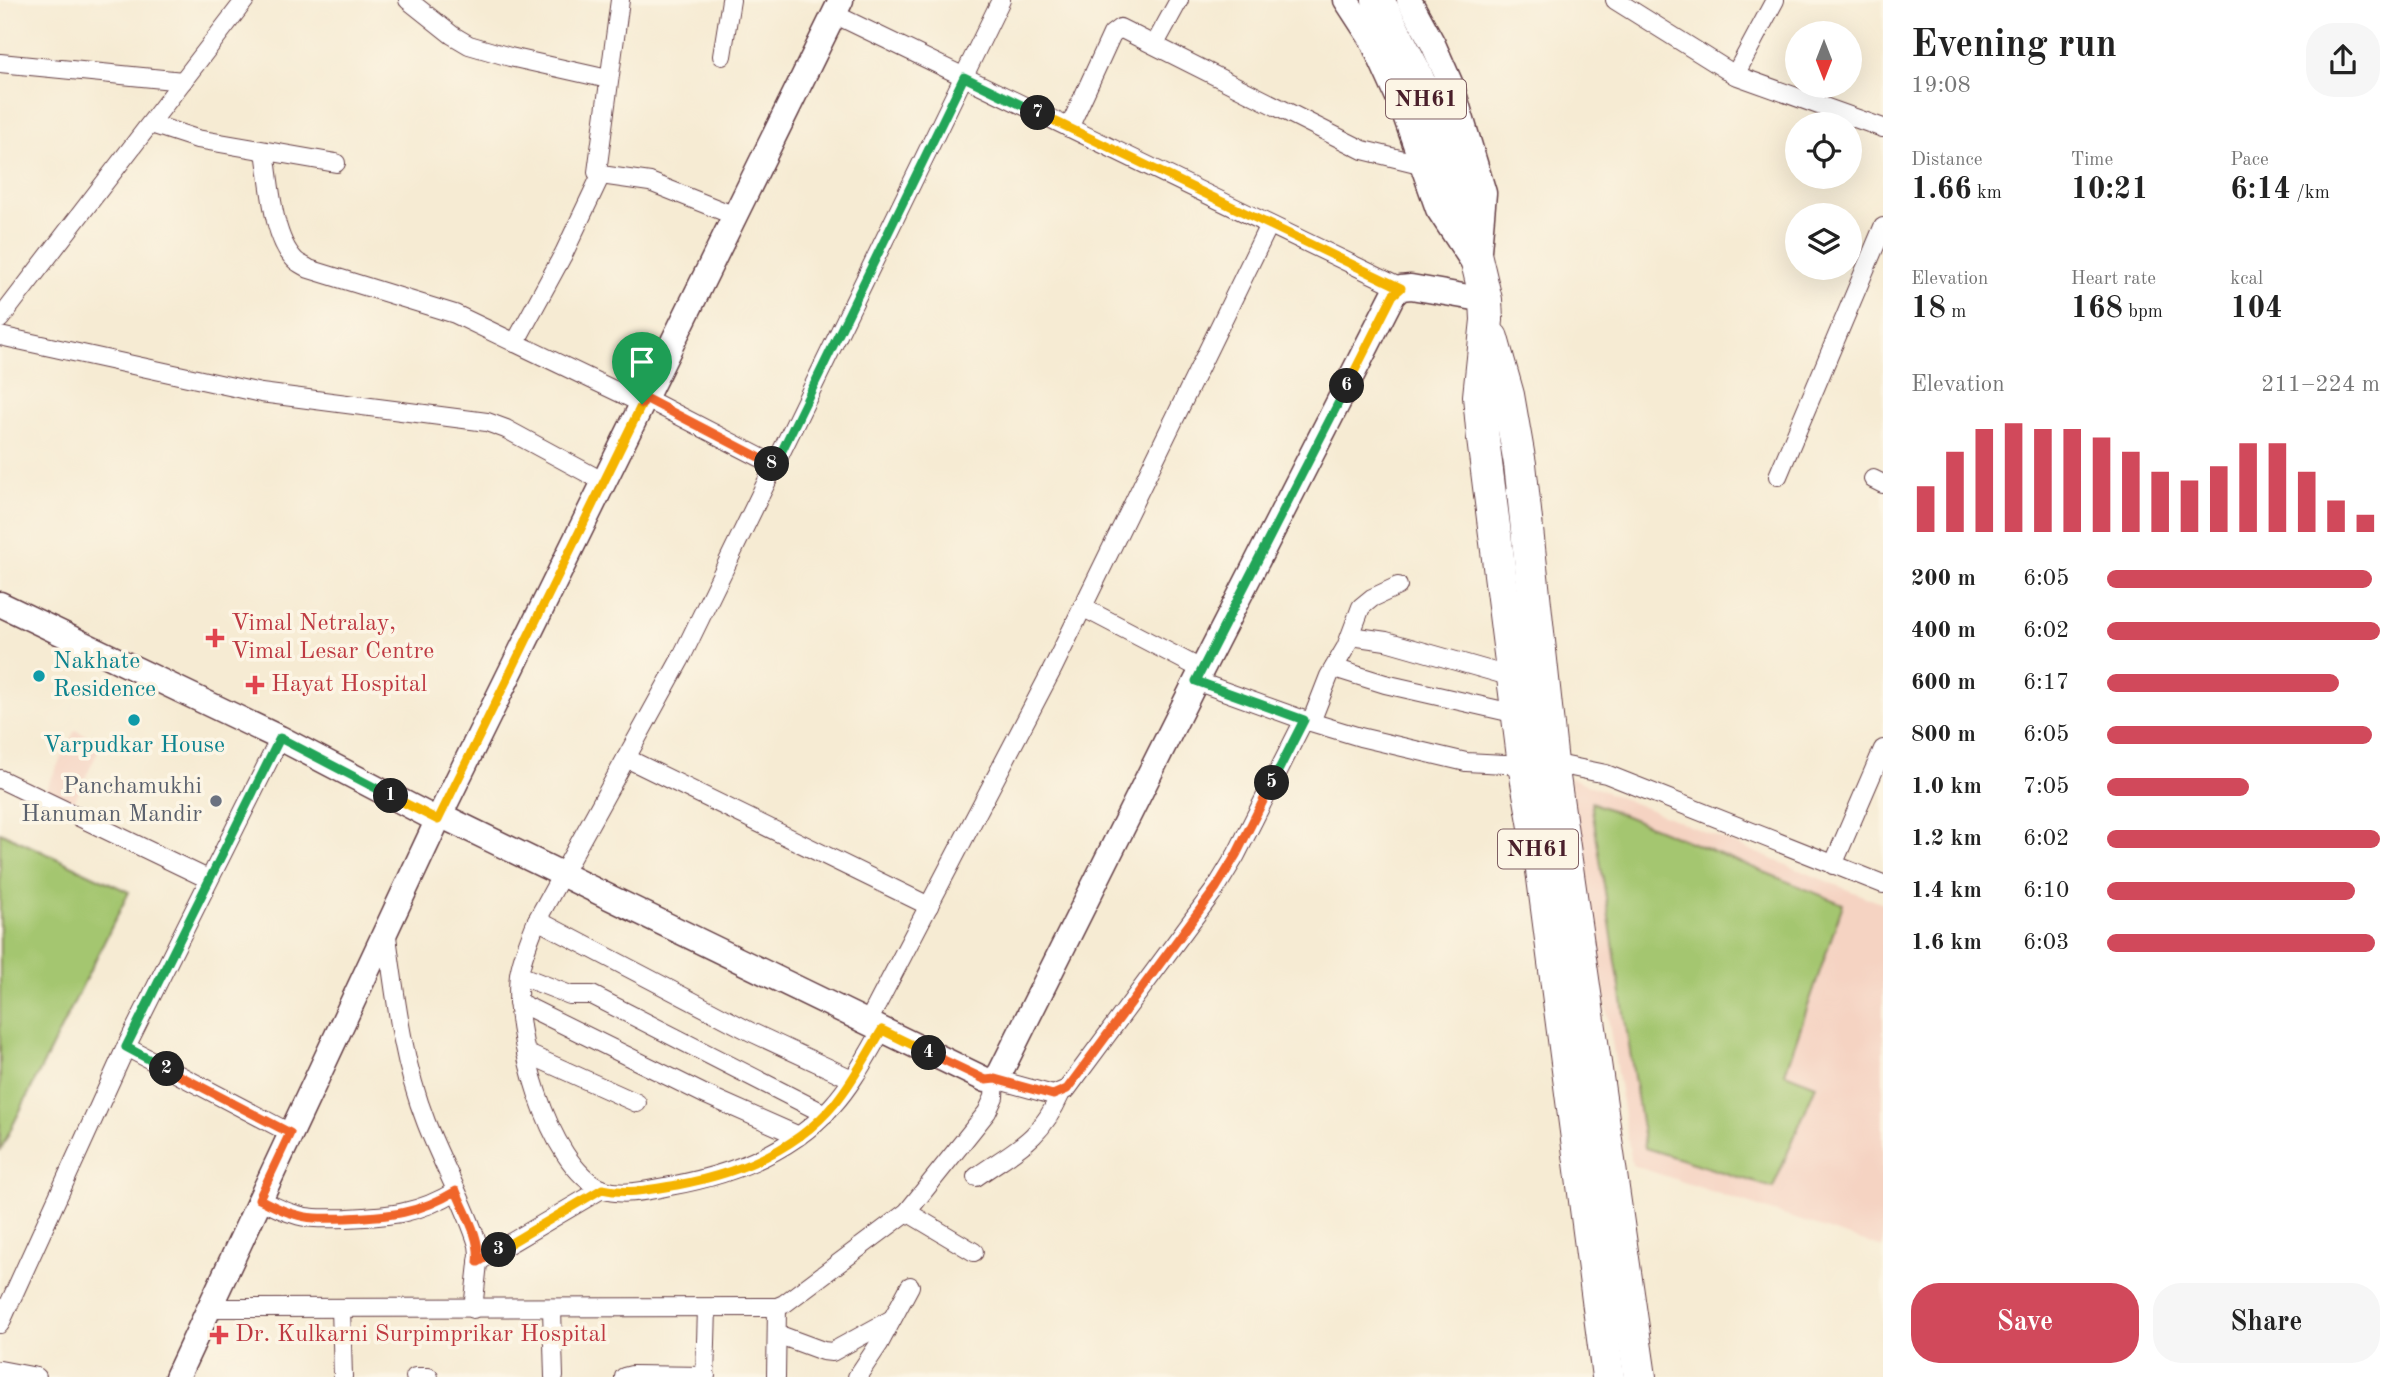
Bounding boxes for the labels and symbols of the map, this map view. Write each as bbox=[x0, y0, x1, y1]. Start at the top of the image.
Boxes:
north arrow bbox=[1785, 21, 1862, 98]
road number: NH61 bbox=[1386, 80, 1466, 118]
pin: 7 bbox=[1020, 96, 1056, 130]
pin bbox=[612, 332, 672, 404]
pin: 6 bbox=[1330, 368, 1364, 404]
pin: 8 bbox=[754, 447, 790, 482]
place label: Vimal Netralay, Vimal Lesar Centre bbox=[231, 612, 434, 664]
marker: Vimal Netralay, Vimal Lesar Centre bbox=[205, 628, 225, 648]
place label: Nakhate Residence bbox=[53, 650, 156, 702]
marker: Nakhate Residence bbox=[31, 668, 47, 684]
place label: Hayat Hospital bbox=[271, 673, 427, 697]
marker: Hayat Hospital bbox=[245, 675, 265, 695]
marker: Varpudkar House bbox=[126, 712, 142, 728]
place label: Varpudkar House bbox=[43, 734, 225, 758]
pin: 5 bbox=[1254, 766, 1290, 800]
place label: Panchamukhi Hanuman Mandir bbox=[21, 775, 202, 827]
pin: 1 bbox=[374, 778, 408, 814]
marker: Panchamukhi Hanuman Mandir bbox=[208, 793, 224, 809]
road number: NH61 bbox=[1498, 830, 1578, 869]
pin: 4 bbox=[912, 1036, 946, 1070]
pin: 2 bbox=[150, 1052, 184, 1086]
pin: 3 bbox=[482, 1232, 516, 1268]
place label: Dr. Kulkarni Surpimprikar Hospital bbox=[235, 1323, 607, 1347]
marker: Dr. Kulkarni Surpimprikar Hospital bbox=[209, 1325, 229, 1345]

